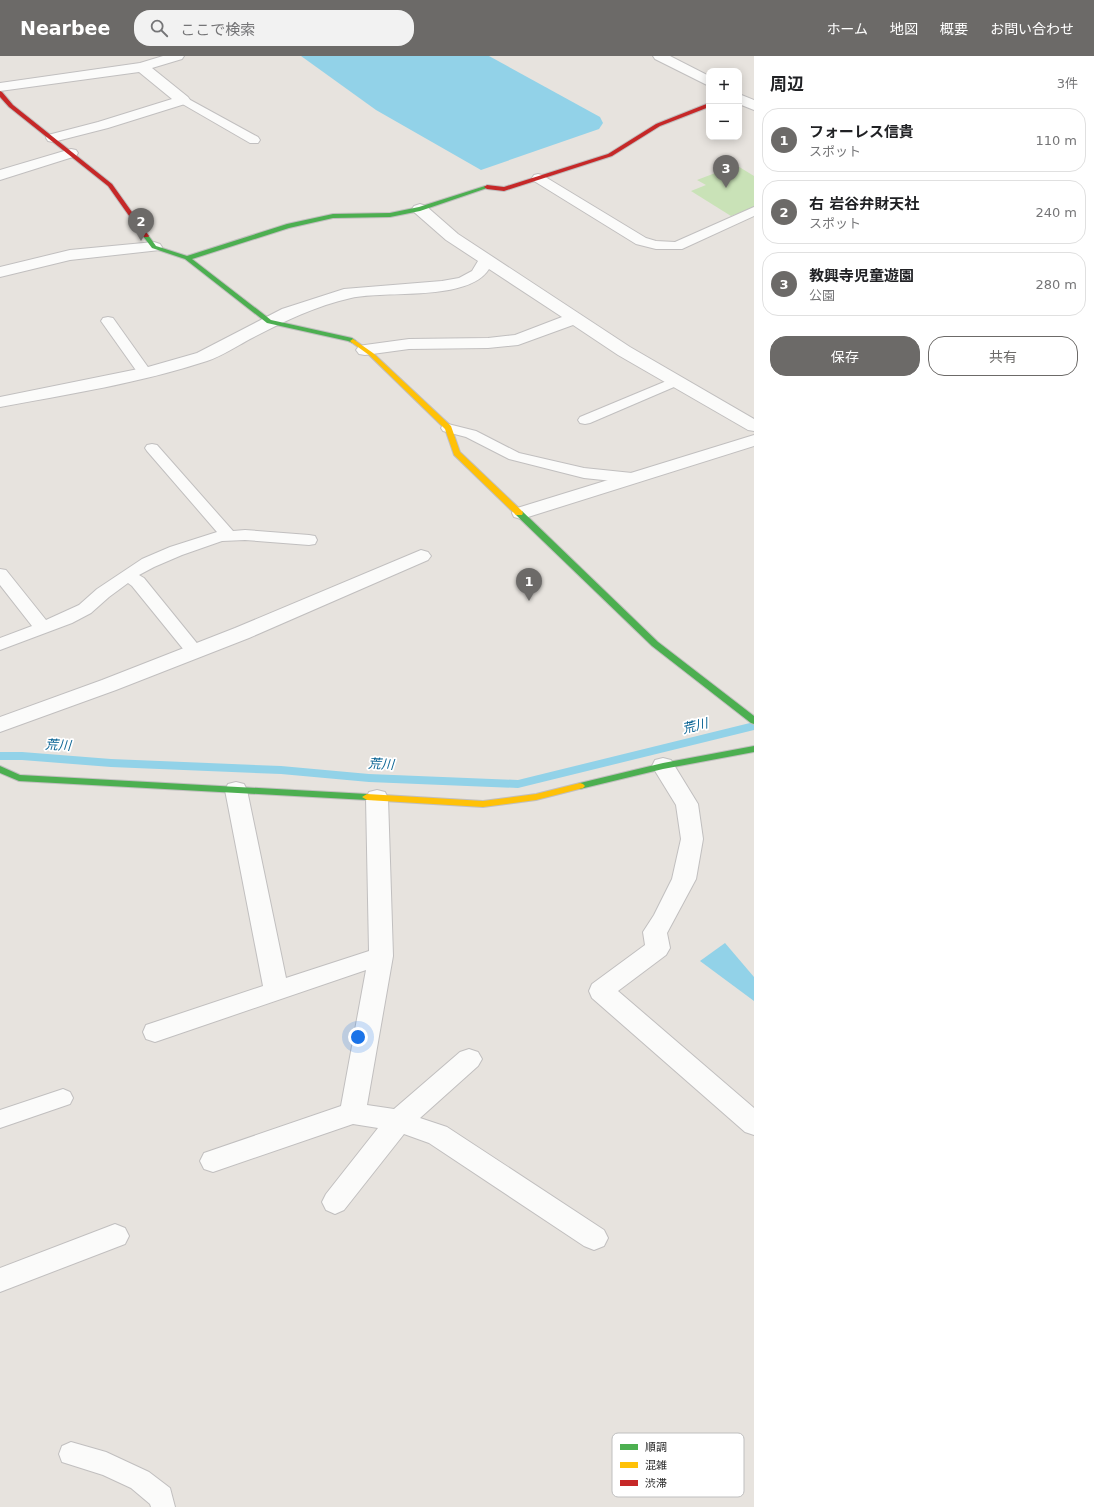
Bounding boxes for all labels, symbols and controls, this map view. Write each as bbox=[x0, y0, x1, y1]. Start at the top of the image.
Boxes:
search box bbox=[134, 10, 414, 46]
text: Nearbee bbox=[20, 17, 110, 39]
icon: search bbox=[148, 17, 170, 39]
text: ここで検索 bbox=[180, 21, 255, 39]
text: ホーム bbox=[826, 21, 868, 37]
text: 地図 bbox=[890, 21, 918, 37]
text: 概要 bbox=[940, 21, 968, 37]
text: お問い合わせ bbox=[990, 21, 1074, 37]
map controls bbox=[706, 68, 742, 140]
button: + bbox=[706, 68, 742, 104]
text: 周辺 bbox=[770, 74, 804, 94]
text: 3件 bbox=[1057, 76, 1078, 91]
button: − bbox=[706, 104, 742, 140]
text: フォーレス信貴 bbox=[809, 123, 914, 141]
text: 1 bbox=[779, 133, 789, 148]
text: 110 m bbox=[1035, 133, 1077, 148]
text: スポット bbox=[809, 144, 861, 159]
pin: 3 bbox=[713, 155, 739, 188]
text: 右 岩谷弁財天社 bbox=[809, 195, 919, 213]
text: 2 bbox=[779, 205, 789, 220]
text: 240 m bbox=[1035, 205, 1077, 220]
pin: 2 bbox=[128, 208, 154, 241]
text: スポット bbox=[809, 216, 861, 231]
text: 教興寺児童遊園 bbox=[809, 267, 914, 285]
text: 3 bbox=[779, 277, 789, 292]
text: 280 m bbox=[1035, 277, 1077, 292]
text: 公園 bbox=[809, 288, 835, 303]
button: 保存 bbox=[770, 336, 920, 376]
button: 共有 bbox=[928, 336, 1078, 376]
pin: 1 bbox=[516, 568, 542, 601]
water label: 荒川 bbox=[681, 715, 711, 736]
water label: 荒川 bbox=[45, 737, 73, 753]
water label: 荒川 bbox=[368, 756, 396, 772]
your location bbox=[348, 1027, 368, 1047]
legend bbox=[612, 1433, 744, 1497]
text: 順調 bbox=[645, 1441, 667, 1454]
text: 混雑 bbox=[645, 1459, 667, 1472]
text: 渋滞 bbox=[645, 1477, 667, 1490]

